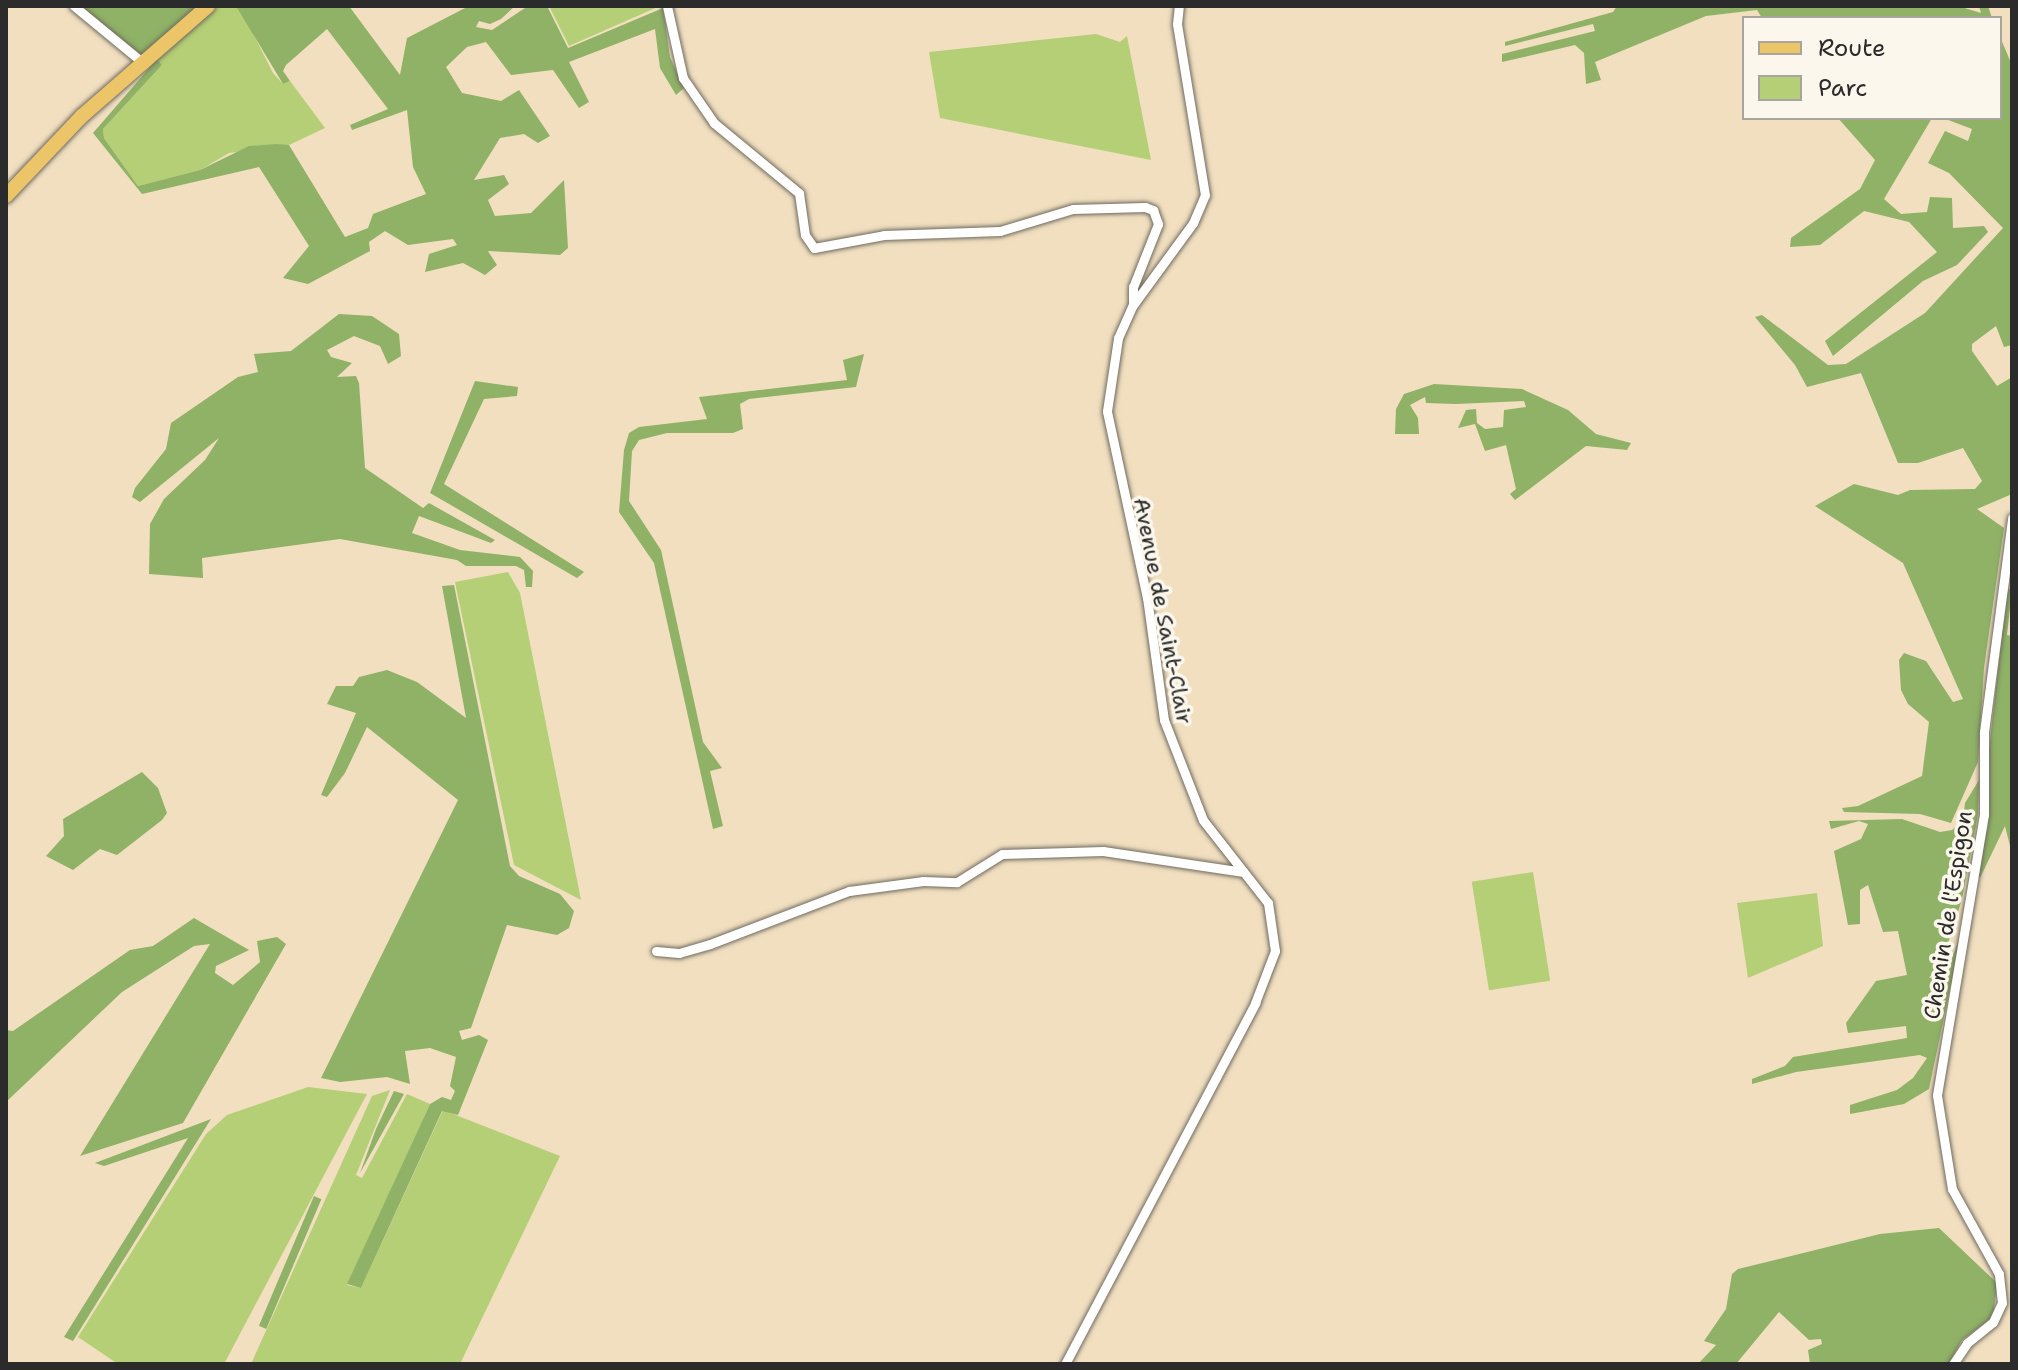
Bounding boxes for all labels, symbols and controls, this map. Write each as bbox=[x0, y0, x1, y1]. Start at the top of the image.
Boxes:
legend bbox=[1742, 16, 2002, 120]
text: Route bbox=[1818, 32, 1886, 64]
text: Parc bbox=[1818, 72, 1867, 104]
street label: Avenue de Saint-Clair bbox=[1128, 495, 1198, 727]
street label: Chemin de l'Espigon bbox=[1918, 809, 1978, 1021]

